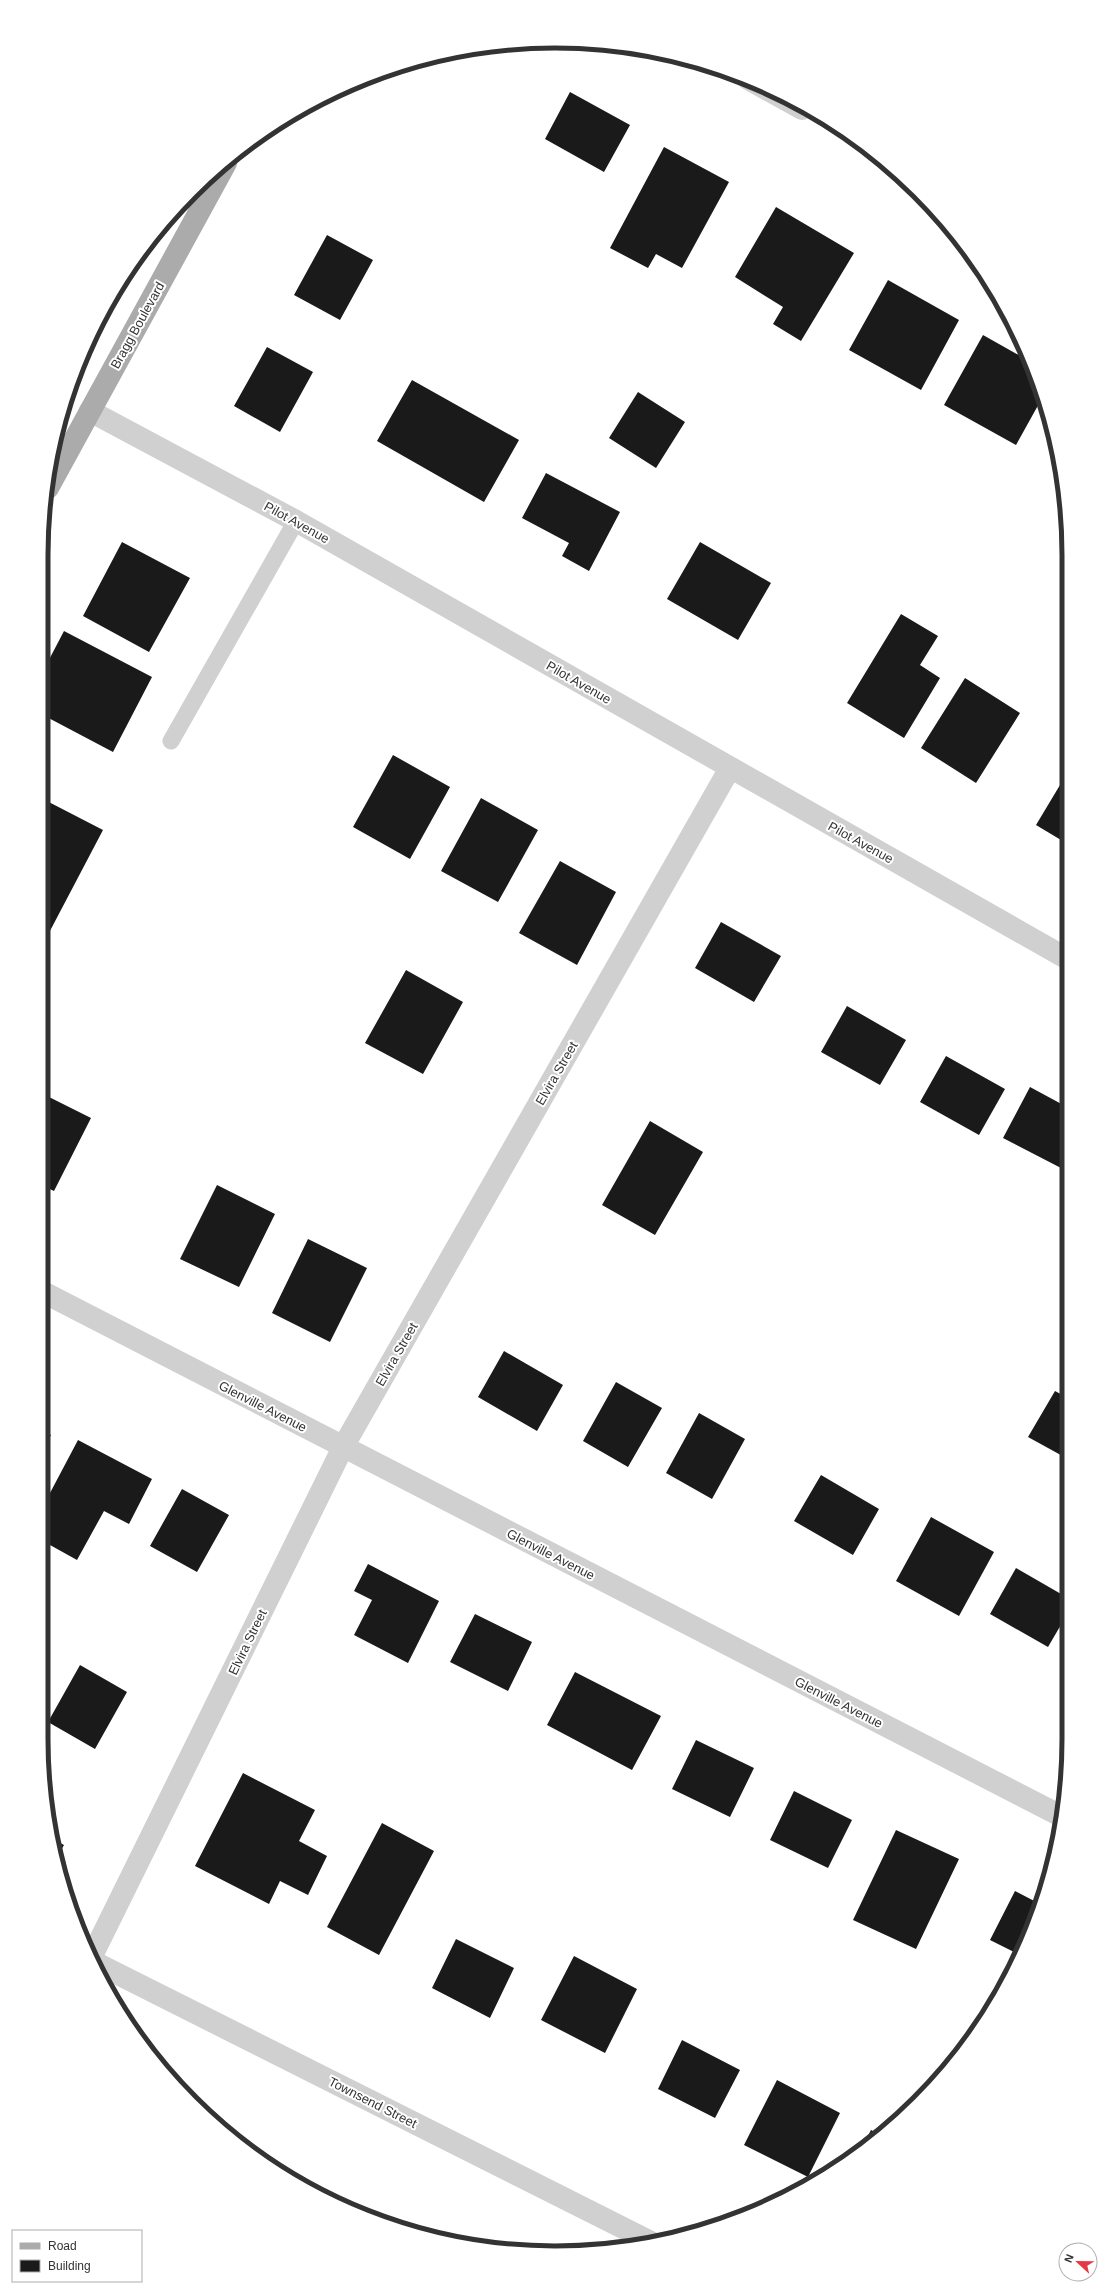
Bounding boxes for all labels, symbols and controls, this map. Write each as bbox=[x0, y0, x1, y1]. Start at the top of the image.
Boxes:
street label: Bragg Boulevard bbox=[107, 279, 167, 371]
street label: Pilot Avenue bbox=[262, 498, 332, 546]
street label: Pilot Avenue bbox=[544, 658, 614, 707]
street label: Pilot Avenue bbox=[826, 818, 896, 866]
street label: Elvira Street bbox=[532, 1039, 581, 1108]
street label: Elvira Street bbox=[372, 1320, 421, 1389]
street label: Glenville Avenue bbox=[216, 1378, 309, 1435]
street label: Glenville Avenue bbox=[504, 1526, 597, 1583]
street label: Elvira Street bbox=[225, 1607, 270, 1677]
street label: Glenville Avenue bbox=[792, 1674, 885, 1731]
street label: Townsend Street bbox=[326, 2074, 420, 2131]
legend bbox=[12, 2230, 142, 2282]
text: Road bbox=[48, 2239, 77, 2253]
north arrow bbox=[1058, 2242, 1098, 2282]
text: N bbox=[1062, 2252, 1076, 2264]
text: Building bbox=[48, 2259, 91, 2273]

